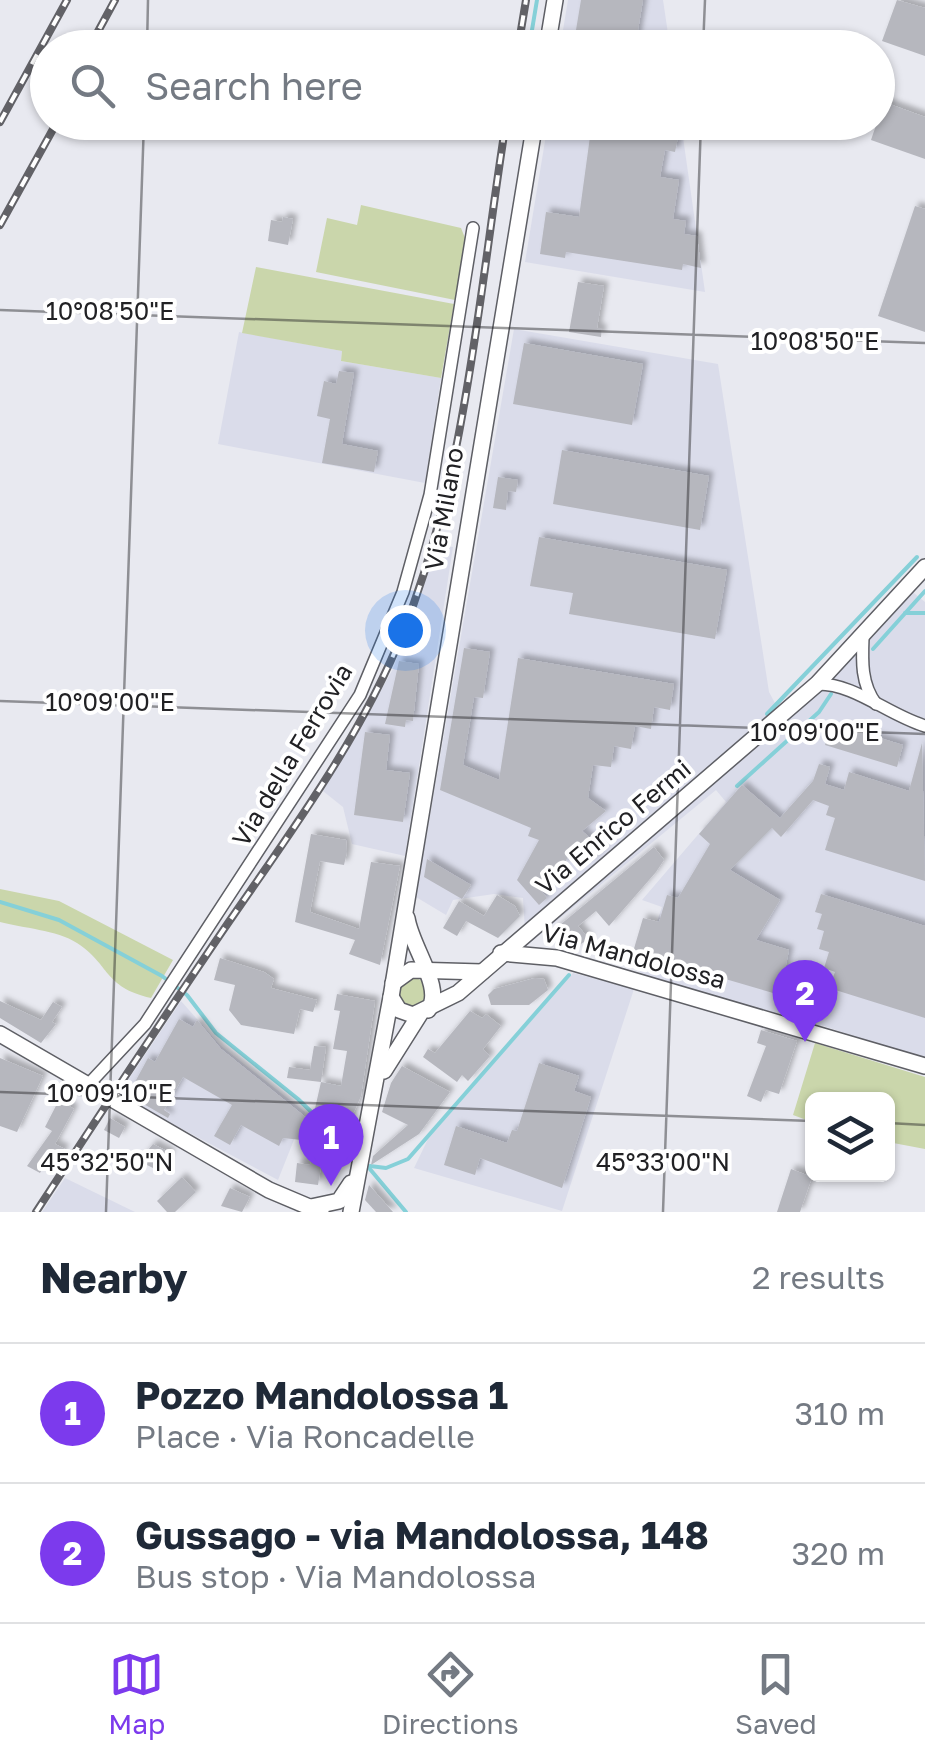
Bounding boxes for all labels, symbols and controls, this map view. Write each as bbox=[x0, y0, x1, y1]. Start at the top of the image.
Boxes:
search box bbox=[30, 30, 895, 140]
icon: search bbox=[65, 58, 120, 113]
text: Search here bbox=[145, 63, 363, 108]
text: 10°08'50"E bbox=[46, 295, 174, 326]
text: 10°08'50"E bbox=[751, 325, 879, 356]
street label: Via Milano bbox=[417, 445, 470, 573]
your location bbox=[380, 605, 431, 656]
street label: Via della Ferrovia bbox=[225, 658, 358, 852]
text: 10°09'00"E bbox=[45, 686, 175, 717]
text: 10°09'00"E bbox=[750, 716, 880, 747]
street label: Via Enrico Fermi bbox=[529, 753, 697, 901]
street label: Via Mandolossa bbox=[539, 916, 729, 995]
pin: 2 bbox=[772, 960, 838, 1042]
text: 10°09'10"E bbox=[47, 1077, 173, 1108]
map controls bbox=[805, 1092, 895, 1182]
button: layers bbox=[805, 1092, 895, 1182]
pin: 1 bbox=[298, 1104, 364, 1186]
text: 45°32'50"N bbox=[41, 1146, 173, 1177]
text: 45°33'00"N bbox=[596, 1146, 730, 1177]
text: Nearby bbox=[40, 1252, 188, 1302]
text: 2 results bbox=[752, 1258, 885, 1296]
text: Pozzo Mandolossa 1 bbox=[135, 1372, 508, 1417]
text: 1 bbox=[64, 1394, 81, 1432]
text: 310 m bbox=[795, 1394, 885, 1432]
text: Place · Via Roncadelle bbox=[135, 1417, 475, 1455]
text: Gussago - via Mandolossa, 148 bbox=[135, 1512, 709, 1557]
text: 2 bbox=[63, 1534, 82, 1572]
text: 320 m bbox=[792, 1534, 885, 1572]
text: Bus stop · Via Mandolossa bbox=[135, 1557, 536, 1595]
tab: Map bbox=[108, 1647, 165, 1740]
tab: Directions bbox=[382, 1647, 519, 1740]
tab: Saved bbox=[735, 1647, 817, 1740]

